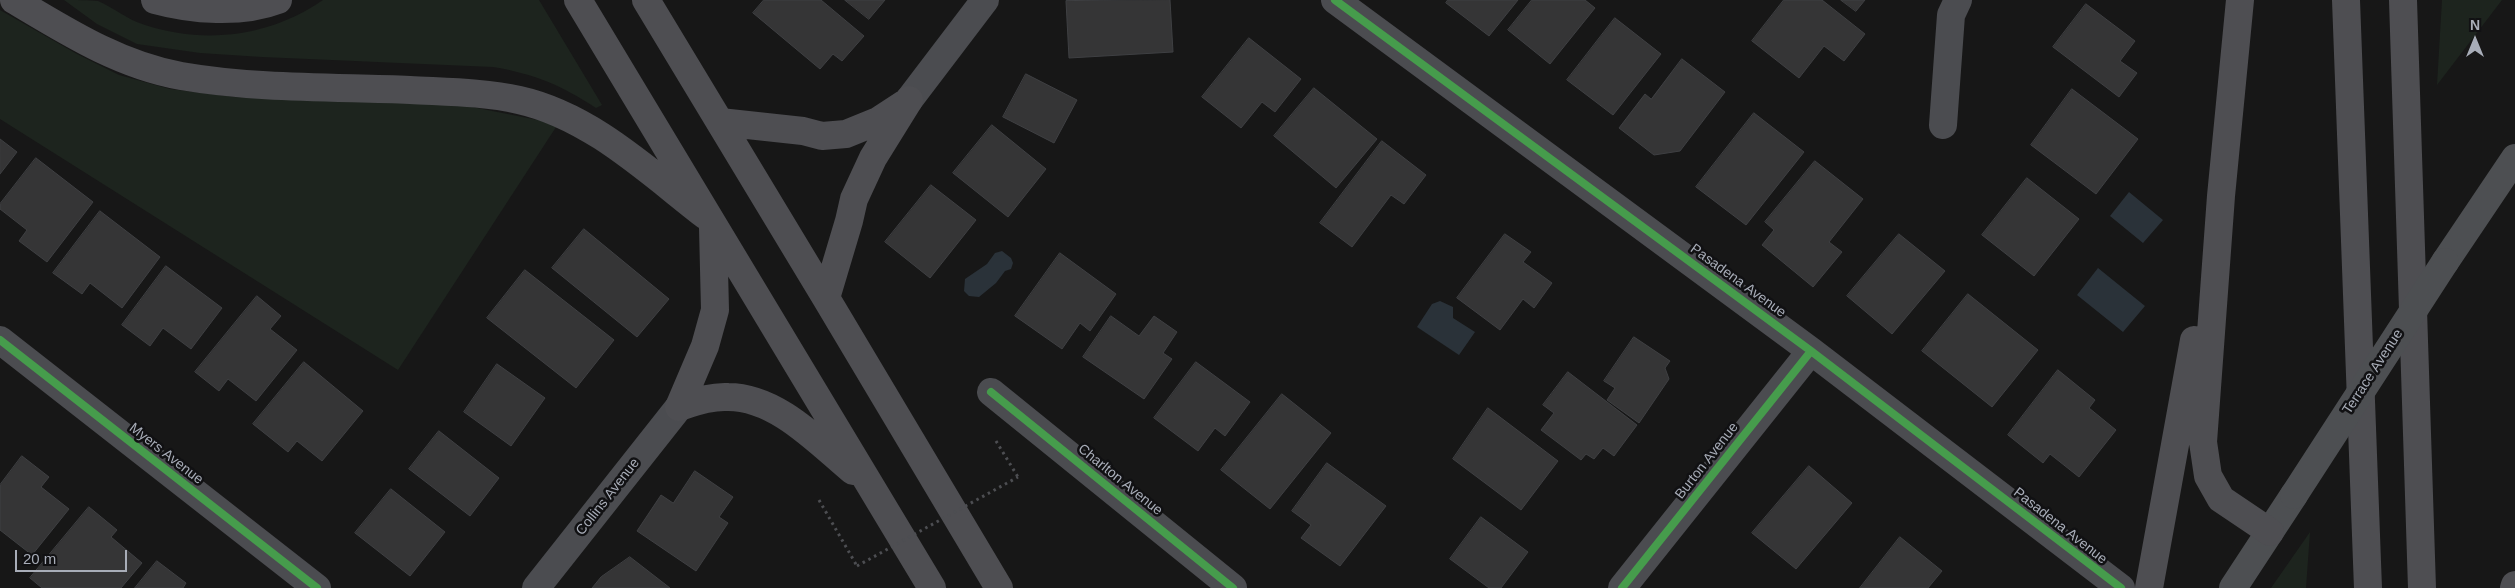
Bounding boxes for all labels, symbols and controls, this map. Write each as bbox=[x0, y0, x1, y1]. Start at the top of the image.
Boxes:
north arrow bbox=[2450, 15, 2500, 65]
text: N bbox=[2470, 17, 2480, 33]
street label: Pasadena Avenue bbox=[1687, 241, 1789, 321]
street label: Terrace Avenue bbox=[2339, 326, 2407, 418]
street label: Burton Avenue bbox=[1672, 419, 1742, 503]
street label: Myers Avenue bbox=[126, 420, 206, 488]
street label: Charlton Avenue bbox=[1074, 441, 1166, 519]
street label: Collins Avenue bbox=[573, 455, 643, 539]
street label: Pasadena Avenue bbox=[2010, 484, 2110, 568]
scale bar bbox=[18, 540, 130, 572]
text: 20 m bbox=[23, 550, 56, 567]

